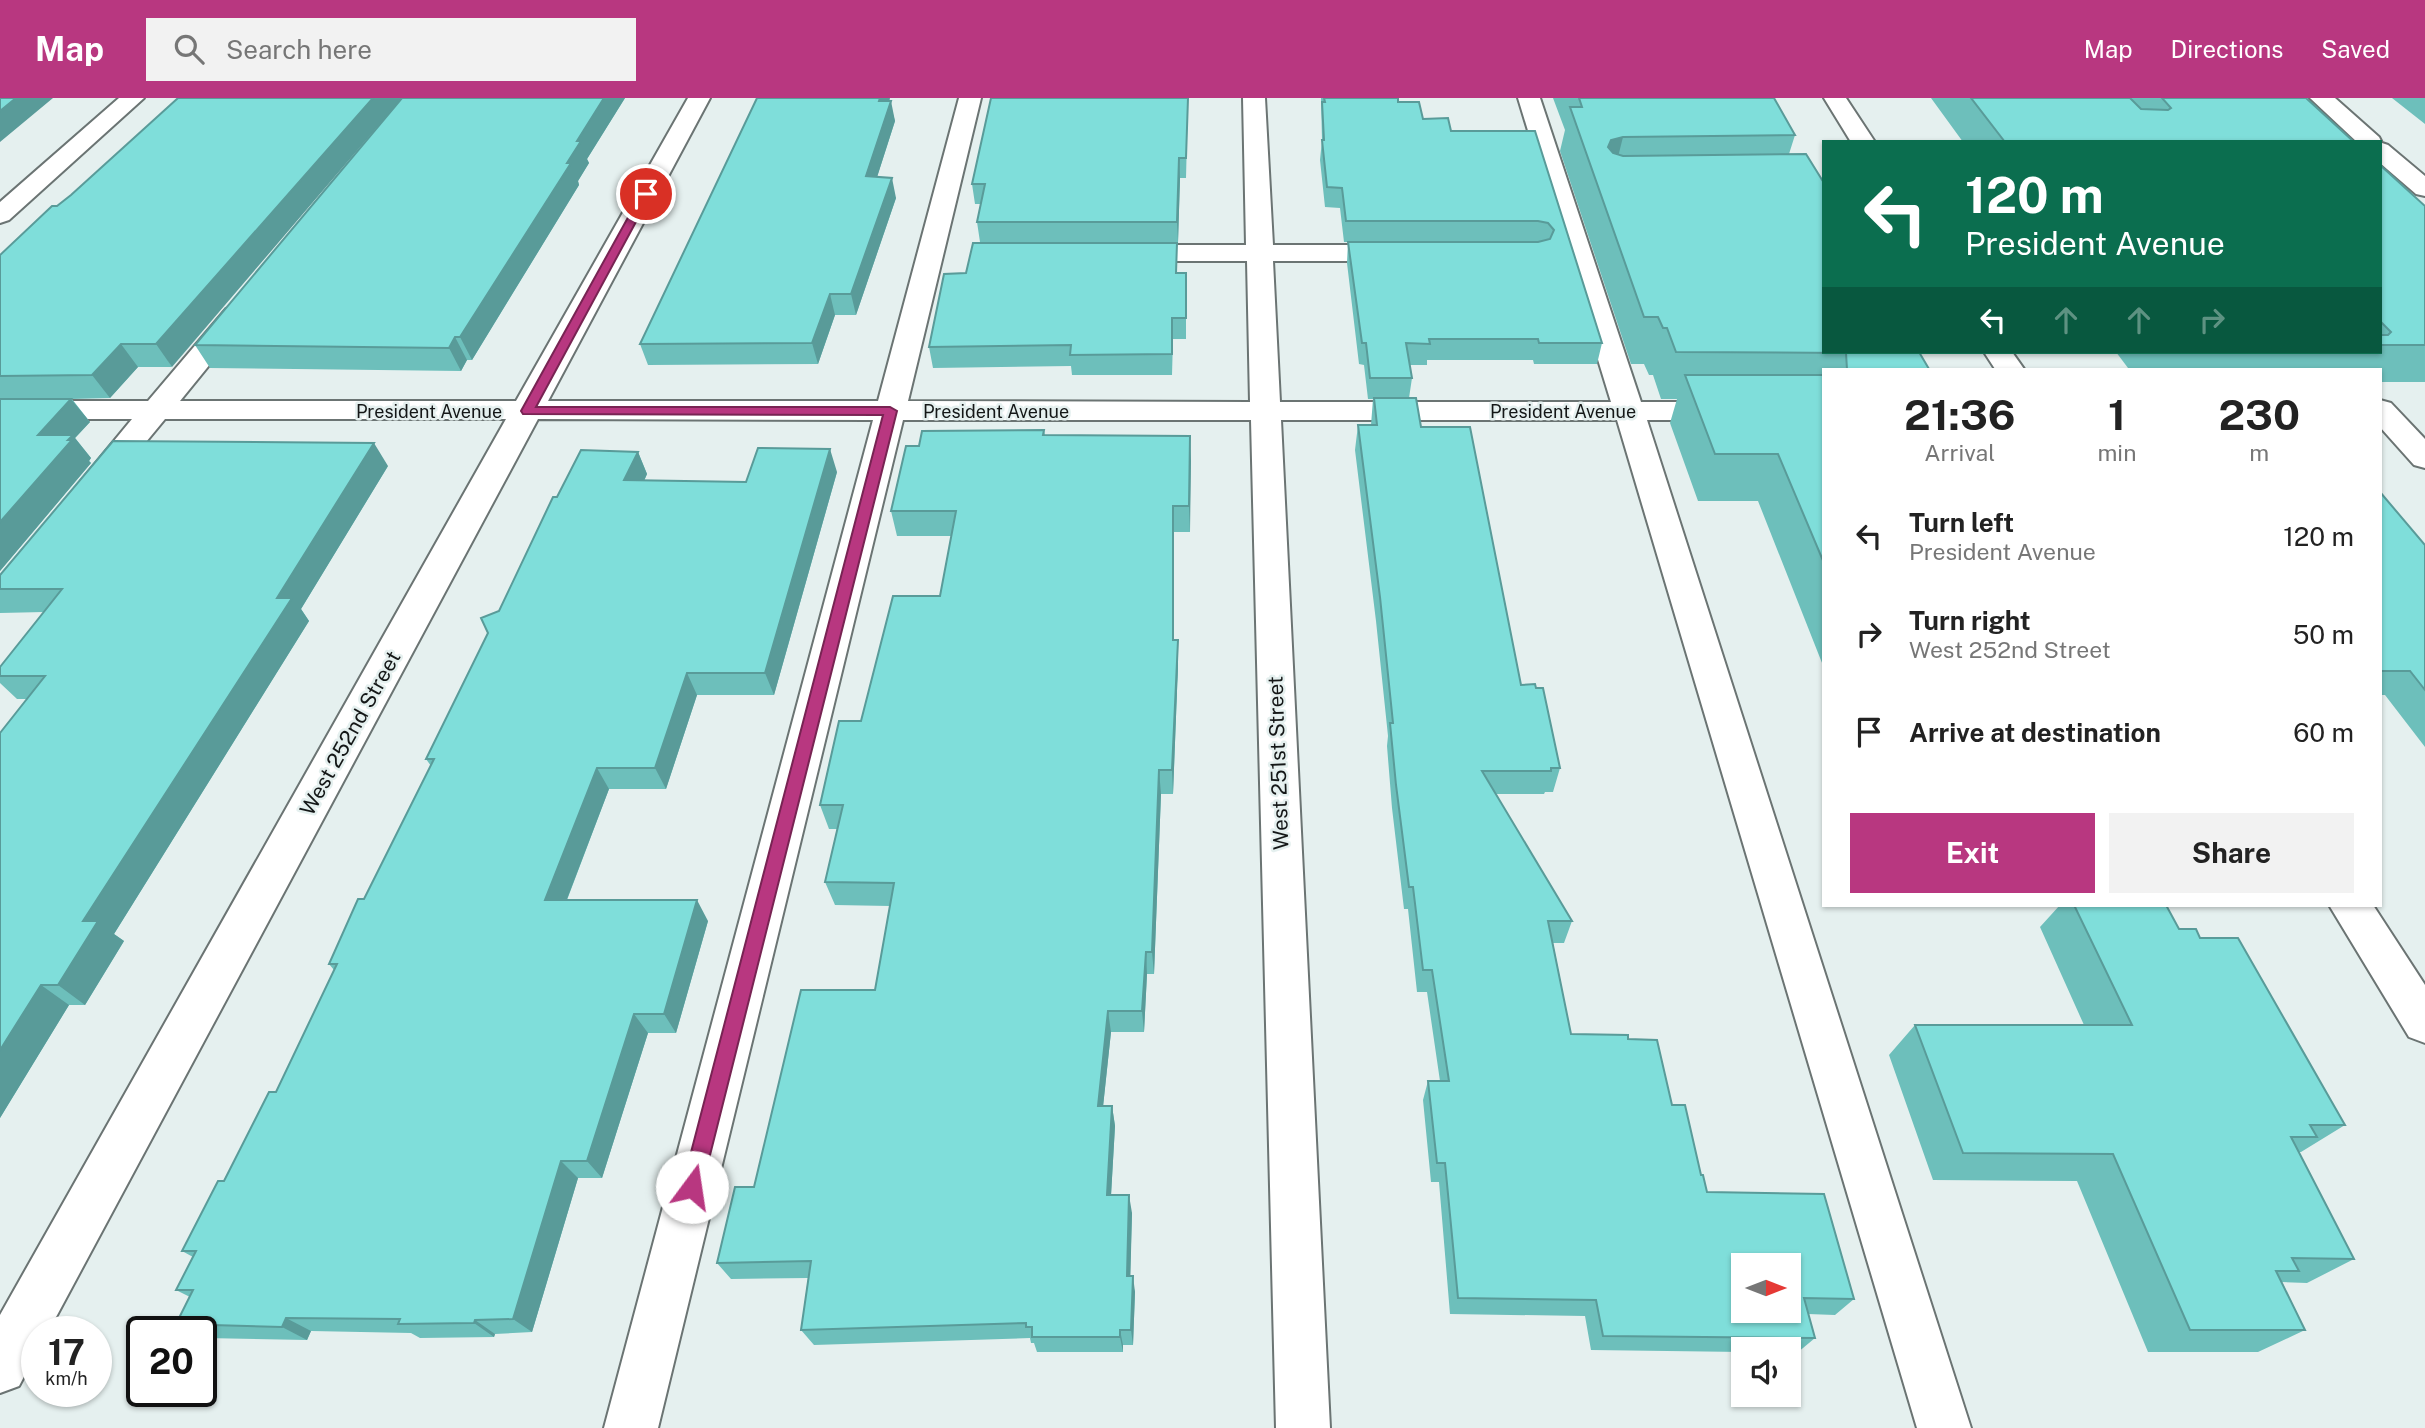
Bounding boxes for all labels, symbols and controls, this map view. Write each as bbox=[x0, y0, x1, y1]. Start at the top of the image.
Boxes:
search box bbox=[146, 18, 636, 81]
text: Map bbox=[35, 30, 104, 68]
icon: search bbox=[170, 30, 208, 68]
text: Search here bbox=[226, 34, 372, 65]
text: Map bbox=[2084, 35, 2133, 63]
text: Directions bbox=[2171, 35, 2283, 63]
text: Saved bbox=[2321, 35, 2390, 63]
pin bbox=[616, 164, 676, 224]
text: 120 m bbox=[1965, 166, 2104, 224]
icon: left bbox=[1850, 168, 1941, 259]
icon: arrive bbox=[627, 175, 665, 213]
text: President Avenue bbox=[1965, 225, 2225, 262]
icon: left bbox=[1974, 301, 2012, 339]
icon: ahead bbox=[2047, 301, 2085, 339]
icon: ahead bbox=[2120, 301, 2158, 339]
icon: right bbox=[2193, 301, 2231, 339]
text: 21:36 bbox=[1904, 390, 2015, 439]
text: 1 bbox=[2108, 390, 2126, 439]
text: 230 bbox=[2218, 390, 2300, 439]
street label: President Avenue bbox=[356, 401, 502, 422]
street label: President Avenue bbox=[923, 401, 1069, 422]
street label: President Avenue bbox=[1490, 401, 1636, 422]
text: Arrival bbox=[1924, 439, 1995, 466]
text: min bbox=[2097, 439, 2136, 466]
text: m bbox=[2249, 439, 2269, 466]
text: Turn left bbox=[1909, 507, 2014, 538]
icon: left bbox=[1850, 517, 1888, 555]
text: 120 m bbox=[2283, 521, 2354, 552]
text: President Avenue bbox=[1909, 538, 2096, 565]
text: Turn right bbox=[1909, 605, 2031, 636]
icon: right bbox=[1850, 615, 1888, 653]
text: 50 m bbox=[2293, 619, 2354, 650]
text: West 252nd Street bbox=[1909, 636, 2111, 663]
street label: West 252nd Street bbox=[294, 646, 406, 820]
street label: West 251st Street bbox=[1262, 676, 1294, 850]
icon: arrive bbox=[1850, 713, 1888, 751]
text: Arrive at destination bbox=[1909, 717, 2161, 748]
text: 60 m bbox=[2293, 717, 2354, 748]
button: Exit bbox=[1850, 813, 2095, 893]
button: Share bbox=[2109, 813, 2354, 893]
position arrow bbox=[655, 1150, 729, 1224]
north arrow bbox=[1731, 1253, 1801, 1323]
map controls bbox=[1731, 1253, 1801, 1407]
speed limit sign: 20 bbox=[126, 1316, 217, 1407]
text: 17 bbox=[48, 1332, 85, 1373]
button: sound bbox=[1731, 1337, 1801, 1407]
text: km/h bbox=[45, 1368, 88, 1389]

